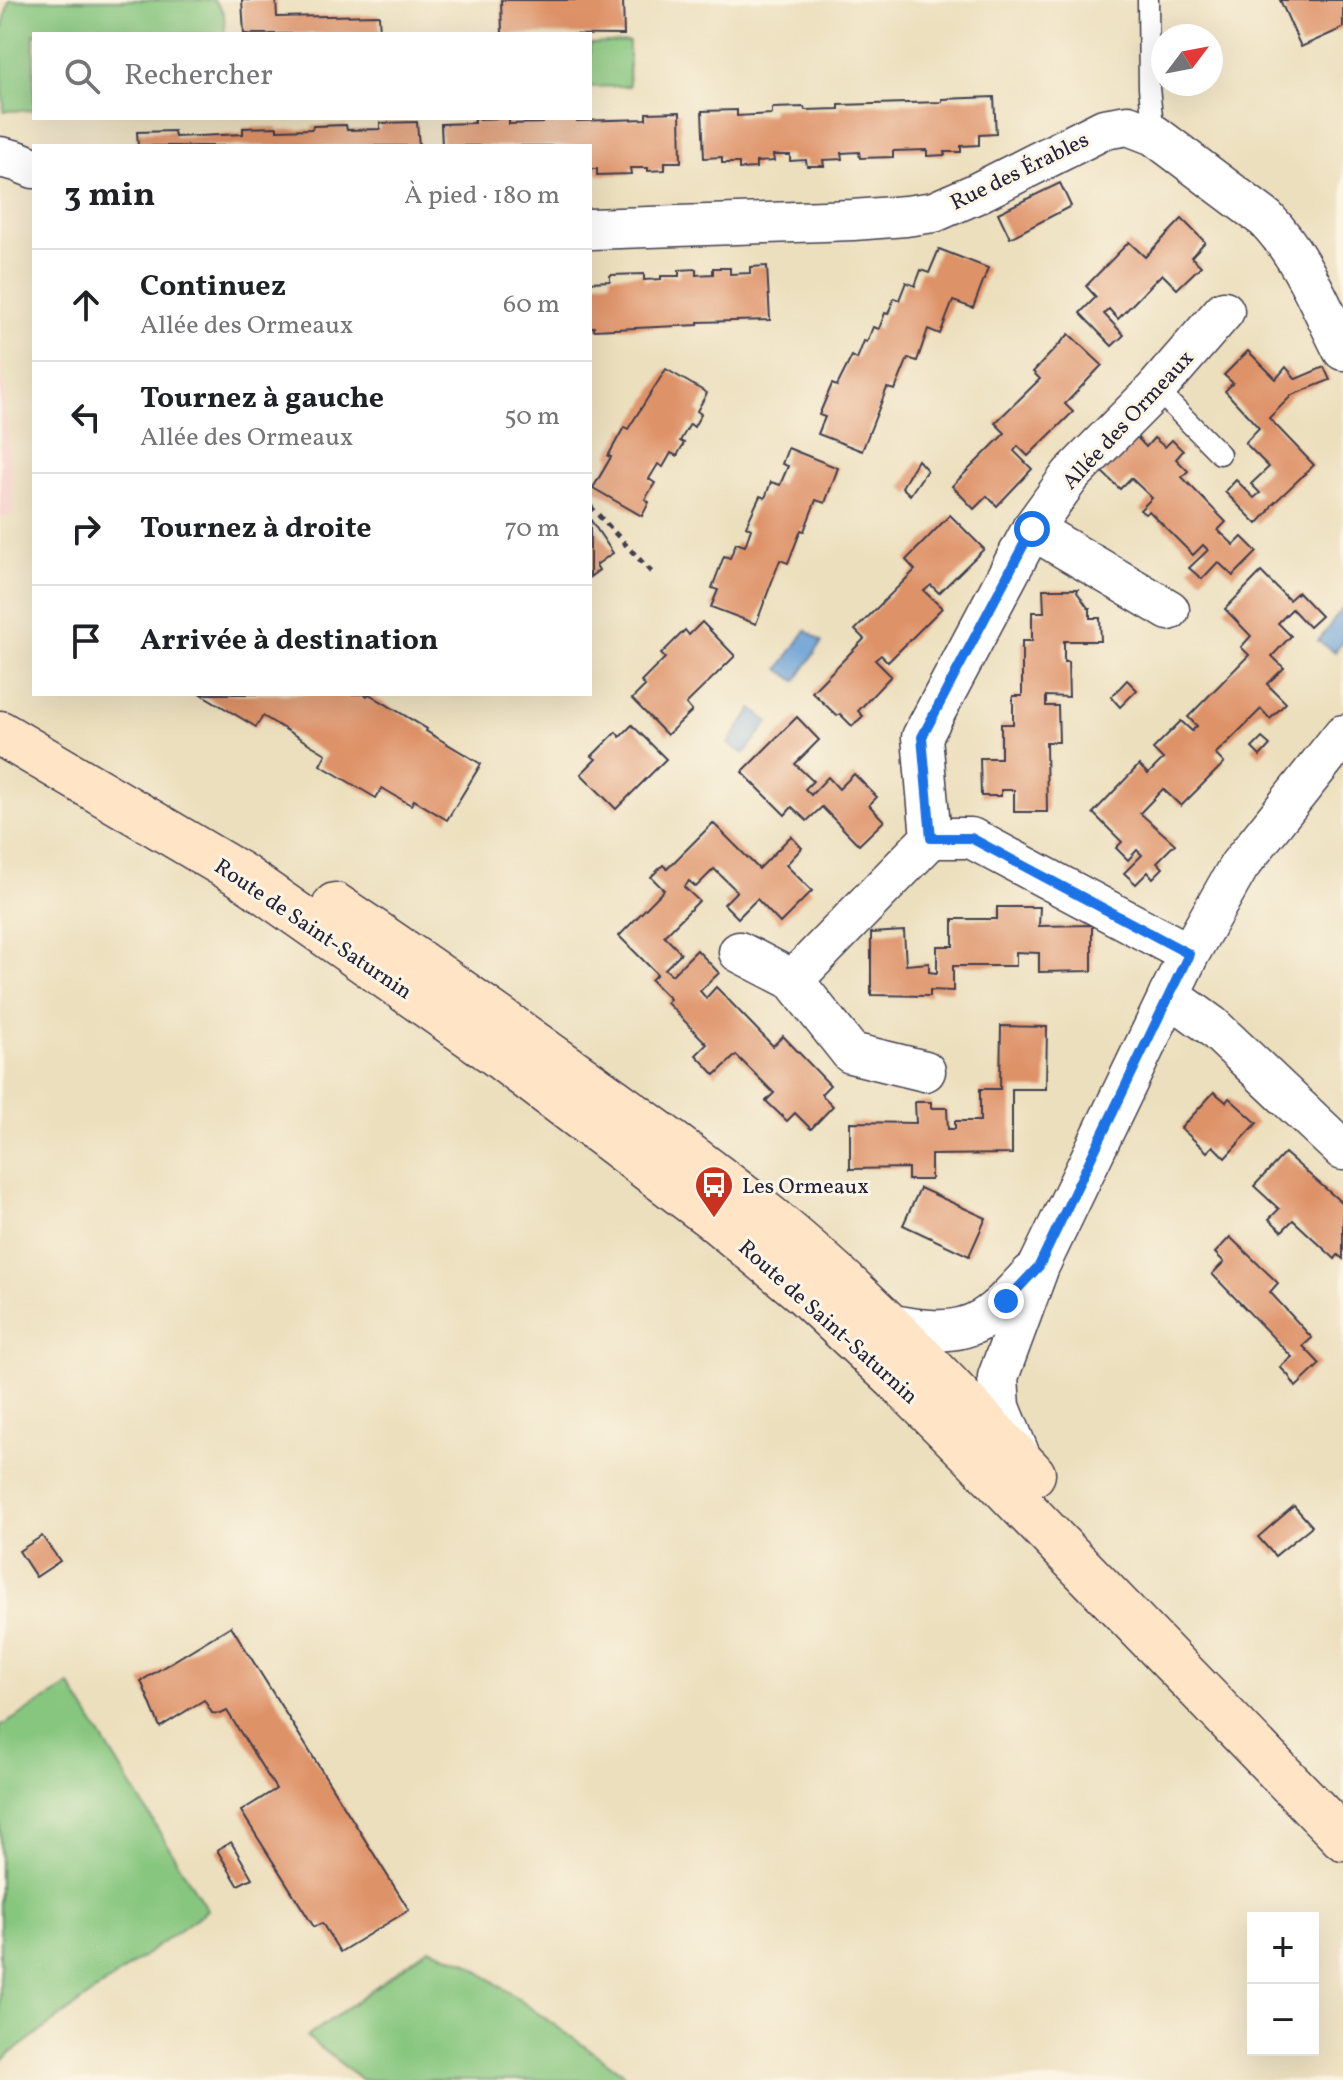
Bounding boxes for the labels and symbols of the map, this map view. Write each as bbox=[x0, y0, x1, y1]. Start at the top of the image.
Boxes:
north arrow bbox=[1151, 24, 1223, 96]
street label: Rue des Érables bbox=[946, 125, 1095, 219]
street label: Allée des Ormeaux bbox=[1056, 344, 1202, 497]
route start bbox=[1014, 511, 1050, 547]
street label: Route de Saint-Saturnin bbox=[207, 852, 418, 1008]
bus stop icon: Les Ormeaux bbox=[693, 1164, 735, 1219]
place label: Les Ormeaux bbox=[742, 1172, 869, 1203]
street label: Route de Saint-Saturnin bbox=[731, 1234, 924, 1412]
route end bbox=[988, 1283, 1024, 1319]

